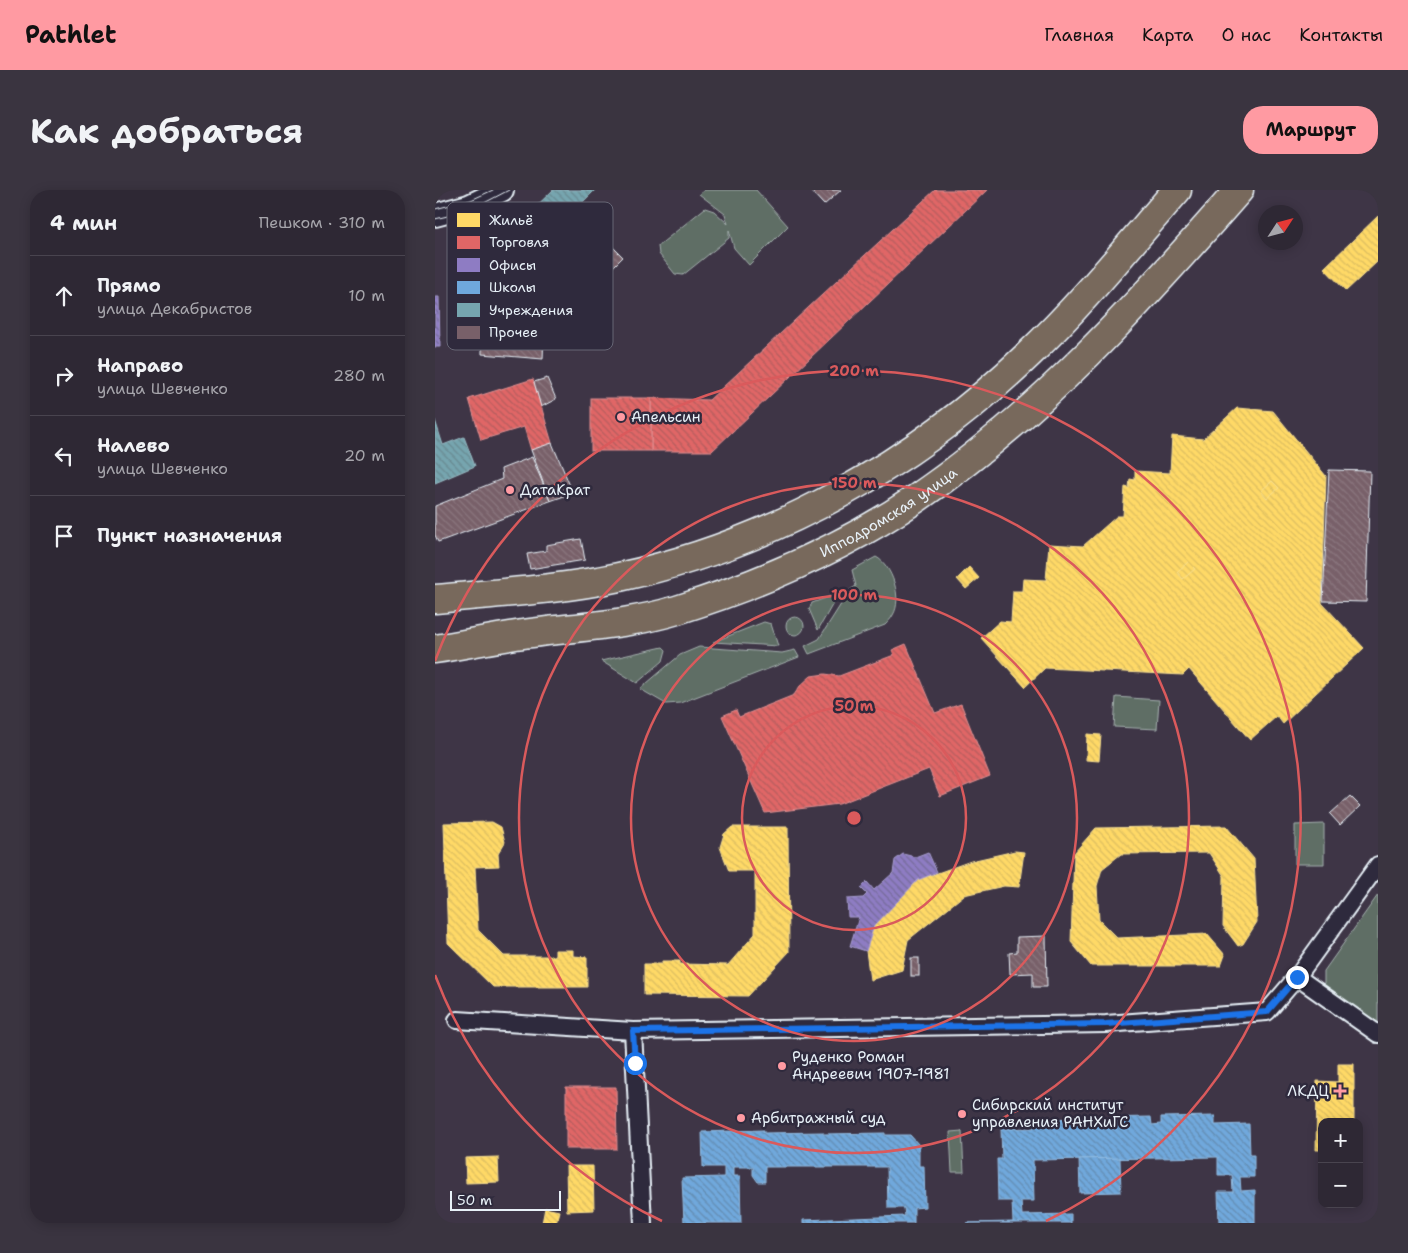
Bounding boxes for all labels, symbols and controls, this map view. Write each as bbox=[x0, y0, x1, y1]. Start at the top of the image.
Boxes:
text: Pathlet bbox=[25, 19, 116, 51]
text: Главная bbox=[1044, 23, 1114, 47]
text: Карта bbox=[1142, 23, 1194, 47]
text: О нас bbox=[1222, 23, 1271, 47]
text: Контакты bbox=[1299, 23, 1383, 47]
button: Маршрут bbox=[1243, 106, 1378, 154]
text: Как добраться bbox=[30, 107, 303, 154]
legend bbox=[447, 202, 613, 350]
north arrow bbox=[1258, 205, 1303, 250]
text: 4 мин bbox=[50, 209, 117, 237]
text: Жильё bbox=[489, 211, 533, 229]
text: Пешком · 310 m bbox=[259, 212, 385, 233]
text: Торговля bbox=[489, 233, 549, 251]
text: Офисы bbox=[489, 256, 536, 274]
text: Прямо bbox=[97, 273, 161, 298]
text: Школы bbox=[489, 278, 536, 296]
icon: ahead bbox=[50, 282, 78, 310]
text: 10 m bbox=[348, 285, 385, 306]
text: улица Декабристов bbox=[97, 298, 252, 319]
text: Учреждения bbox=[489, 301, 573, 319]
text: Прочее bbox=[489, 323, 538, 341]
text: Направо bbox=[97, 353, 183, 378]
text: 200 m bbox=[829, 361, 879, 381]
icon: right bbox=[50, 362, 78, 390]
text: 280 m bbox=[333, 365, 385, 386]
text: улица Шевченко bbox=[97, 378, 228, 399]
place label: Апельсин bbox=[631, 407, 701, 427]
marker: Апельсин bbox=[615, 411, 627, 423]
text: Налево bbox=[97, 433, 170, 458]
icon: left bbox=[50, 442, 78, 470]
text: 20 m bbox=[344, 445, 385, 466]
text: улица Шевченко bbox=[97, 458, 228, 479]
street label: Ипподромская улица bbox=[816, 462, 962, 562]
text: 150 m bbox=[831, 473, 877, 493]
place label: ДатаКрат bbox=[520, 480, 591, 500]
marker: ДатаКрат bbox=[504, 484, 516, 496]
icon: arrive bbox=[50, 522, 78, 550]
text: Пункт назначения bbox=[97, 523, 282, 548]
text: 100 m bbox=[831, 585, 877, 605]
text: 50 m bbox=[835, 696, 874, 716]
centre of rings bbox=[845, 809, 863, 827]
route end bbox=[1286, 966, 1309, 989]
place label: Руденко Роман Андреевич 1907-1981 bbox=[792, 1047, 950, 1084]
route start bbox=[624, 1052, 647, 1075]
marker: Руденко Роман Андреевич 1907-1981 bbox=[776, 1060, 788, 1072]
place label: ЛКДЦ bbox=[1287, 1081, 1329, 1101]
marker: ЛКДЦ bbox=[1333, 1084, 1347, 1098]
place label: Сибирский институт управления РАНХиГС bbox=[972, 1095, 1129, 1132]
place label: Арбитражный суд bbox=[751, 1108, 886, 1128]
marker: Сибирский институт управления РАНХиГС bbox=[956, 1108, 968, 1120]
marker: Арбитражный суд bbox=[735, 1112, 747, 1124]
map controls bbox=[1318, 1118, 1363, 1208]
button: + bbox=[1318, 1118, 1363, 1163]
button: − bbox=[1318, 1163, 1363, 1208]
scale bar bbox=[450, 1188, 561, 1211]
text: 50 m bbox=[457, 1191, 492, 1209]

